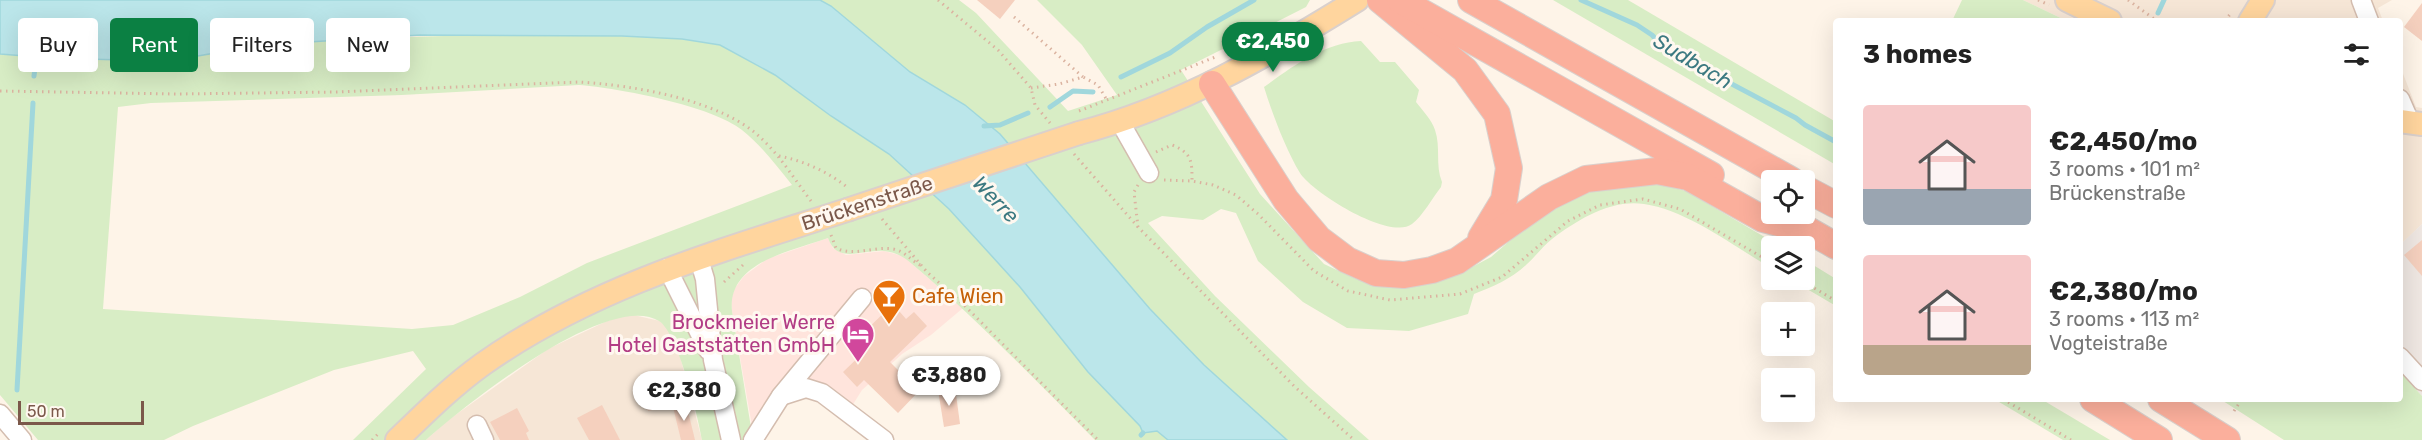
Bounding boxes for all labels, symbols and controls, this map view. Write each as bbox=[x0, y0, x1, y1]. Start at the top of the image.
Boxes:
chip: Buy bbox=[18, 18, 98, 72]
chip: Rent bbox=[110, 18, 198, 72]
chip: Filters bbox=[210, 18, 314, 72]
chip: New bbox=[326, 18, 410, 72]
pin: €2,450 bbox=[1224, 22, 1322, 73]
water label: Sudbach bbox=[1649, 28, 1737, 94]
text: €2,450 bbox=[1236, 29, 1310, 53]
icon: filters bbox=[2340, 38, 2373, 71]
text: 3 homes bbox=[1863, 39, 1972, 70]
text: €2,450/mo bbox=[2049, 126, 2197, 157]
icon: home bbox=[1911, 129, 1983, 201]
text: 3 rooms · 101 m² bbox=[2049, 157, 2200, 181]
street label: Brückenstraße bbox=[798, 170, 936, 236]
water label: Werre bbox=[968, 170, 1025, 228]
map controls bbox=[1761, 170, 1815, 422]
button: locate bbox=[1761, 170, 1815, 224]
text: Brückenstraße bbox=[2049, 181, 2186, 205]
button: layers bbox=[1761, 236, 1815, 290]
text: €2,380/mo bbox=[2049, 276, 2198, 307]
bar icon: Cafe Wien bbox=[871, 278, 907, 325]
icon: home bbox=[1911, 279, 1983, 351]
place label: Cafe Wien bbox=[912, 284, 1004, 308]
button: + bbox=[1761, 302, 1815, 356]
text: 3 rooms · 113 m² bbox=[2049, 307, 2199, 331]
place label: Brockmeier Werre Hotel Gaststätten GmbH bbox=[608, 310, 835, 357]
hotel icon: Brockmeier Werre Hotel Gaststätten GmbH bbox=[840, 316, 876, 363]
text: Vogteistraße bbox=[2049, 331, 2168, 355]
pin: €3,880 bbox=[900, 356, 998, 407]
text: €3,880 bbox=[911, 363, 987, 387]
button: − bbox=[1761, 368, 1815, 422]
pin: €2,380 bbox=[635, 371, 733, 422]
text: €2,380 bbox=[647, 378, 721, 402]
scale bar bbox=[18, 398, 144, 426]
text: 50 m bbox=[27, 402, 65, 421]

